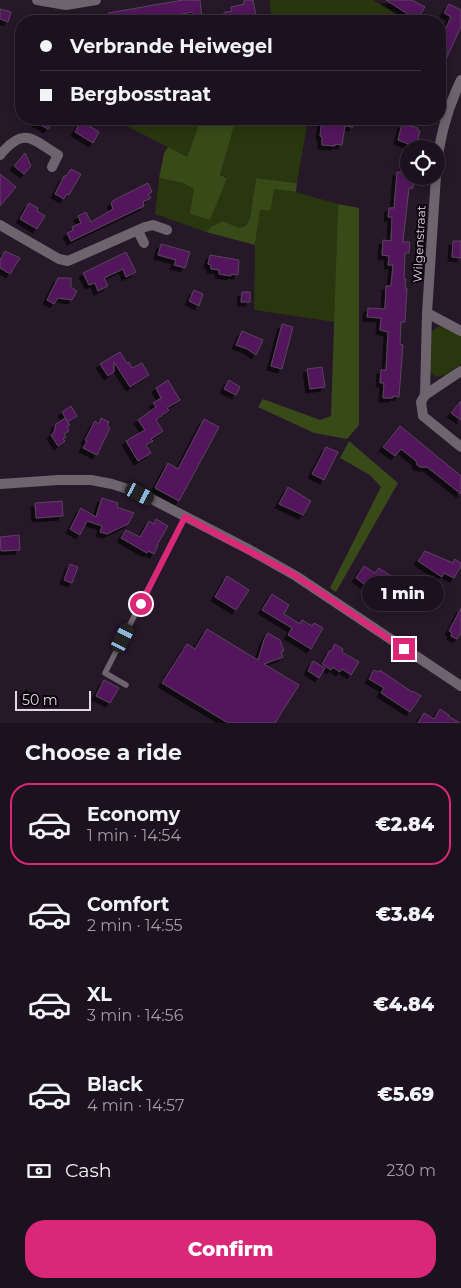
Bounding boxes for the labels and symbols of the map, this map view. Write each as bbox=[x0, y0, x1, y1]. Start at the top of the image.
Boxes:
street label: Wilgenstraat bbox=[409, 205, 429, 283]
car bbox=[123, 481, 156, 507]
callout: 1 min bbox=[363, 576, 445, 612]
route start bbox=[130, 593, 152, 615]
car bbox=[109, 621, 136, 655]
route end bbox=[393, 638, 415, 660]
scale bar bbox=[15, 688, 91, 711]

